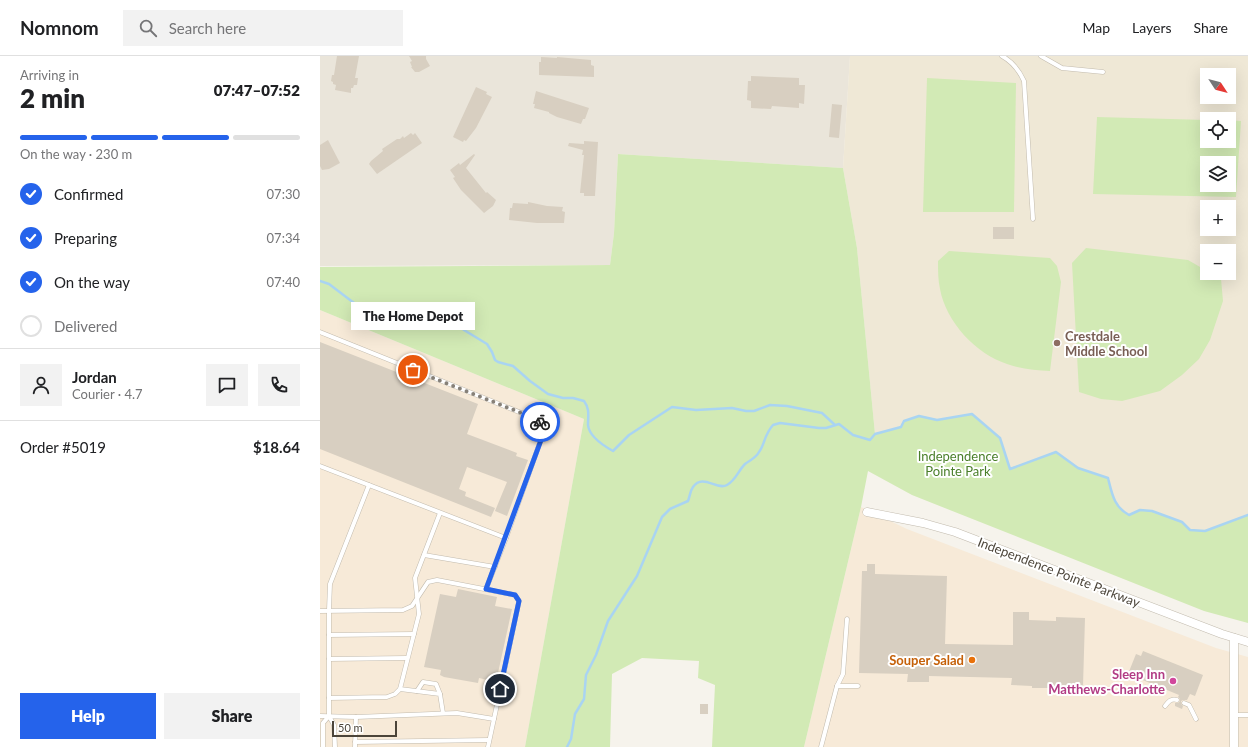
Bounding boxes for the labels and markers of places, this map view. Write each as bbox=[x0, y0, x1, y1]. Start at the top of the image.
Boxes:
callout: The Home Depot bbox=[351, 302, 475, 330]
place label: Crestdale Middle School bbox=[1065, 328, 1147, 359]
marker: Crestdale Middle School bbox=[1052, 338, 1062, 348]
pin bbox=[396, 353, 430, 387]
place label: Souper Salad bbox=[889, 652, 964, 668]
marker: Souper Salad bbox=[967, 655, 977, 665]
place label: Sleep Inn Matthews-Charlotte bbox=[1048, 666, 1165, 697]
pin bbox=[483, 672, 517, 706]
marker: Sleep Inn Matthews-Charlotte bbox=[1168, 676, 1178, 686]

